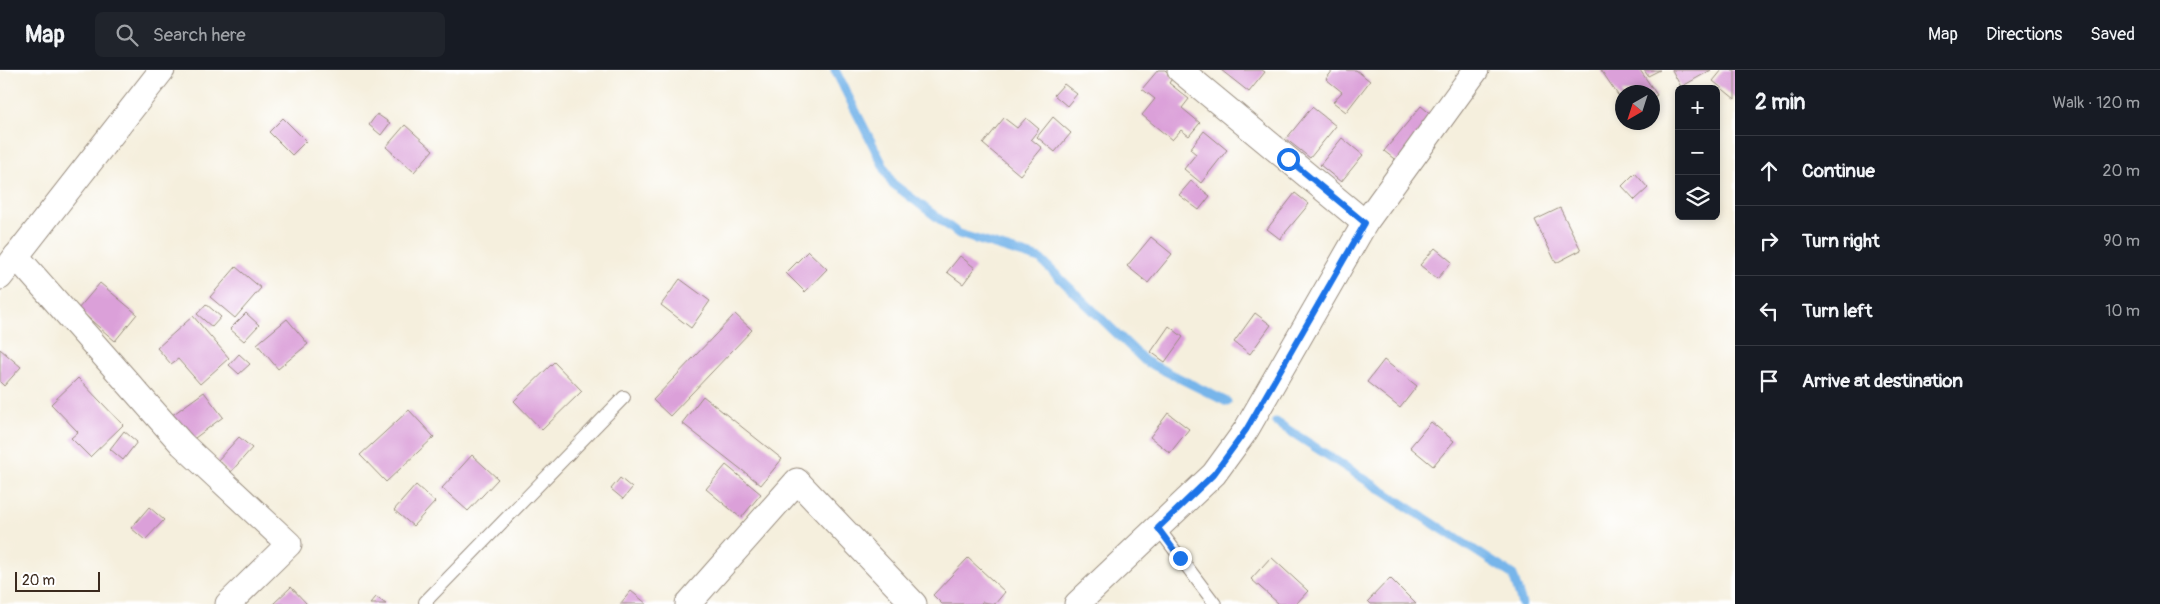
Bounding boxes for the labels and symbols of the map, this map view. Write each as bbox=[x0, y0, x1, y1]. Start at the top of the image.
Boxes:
north arrow bbox=[1615, 85, 1660, 130]
route start bbox=[1277, 148, 1300, 171]
route end bbox=[1169, 547, 1192, 570]
scale bar bbox=[15, 569, 100, 592]

